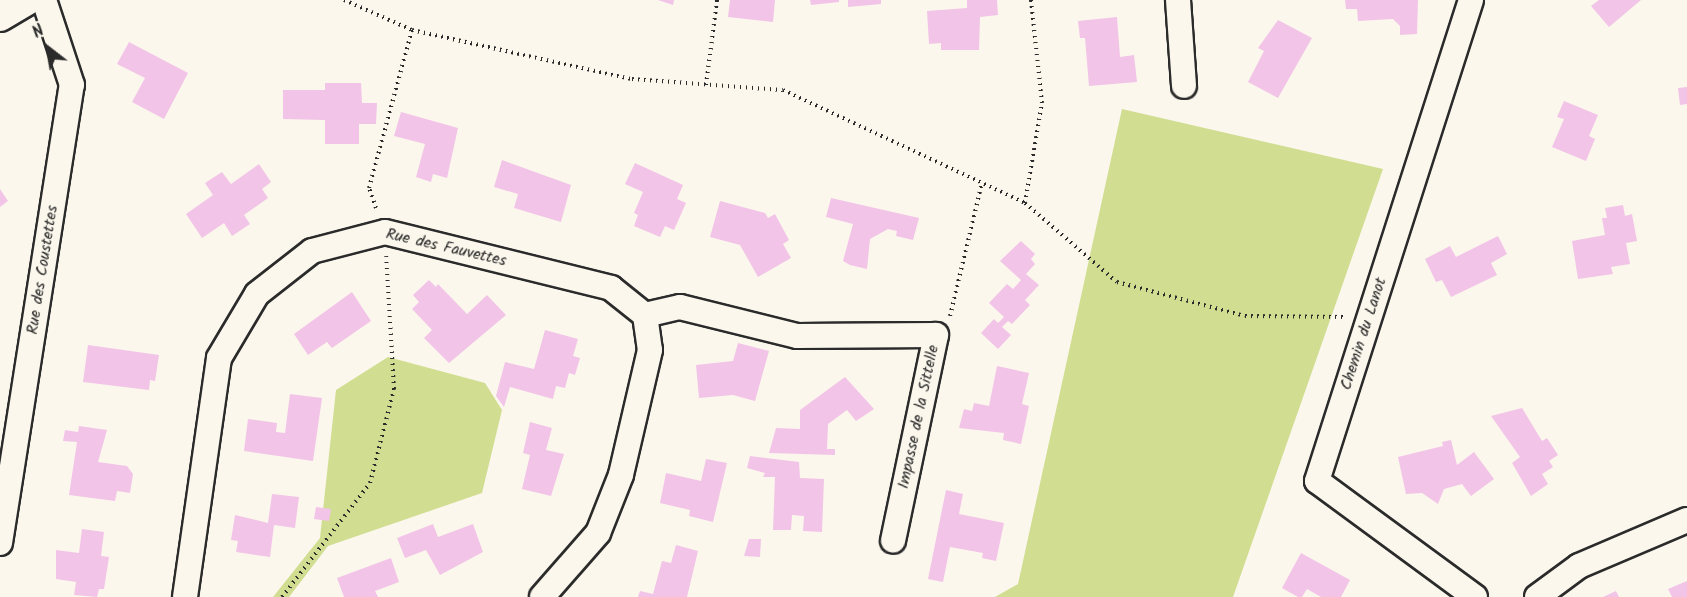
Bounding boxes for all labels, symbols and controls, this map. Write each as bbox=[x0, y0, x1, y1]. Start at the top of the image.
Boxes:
north arrow bbox=[18, 18, 78, 78]
text: N bbox=[28, 19, 49, 45]
street label: Rue des Coustettes bbox=[23, 204, 63, 336]
street label: Rue des Fauvettes bbox=[384, 225, 508, 271]
street label: Chemin du Lanot bbox=[1337, 275, 1391, 393]
street label: Impasse de la Sittelle bbox=[894, 343, 944, 491]

